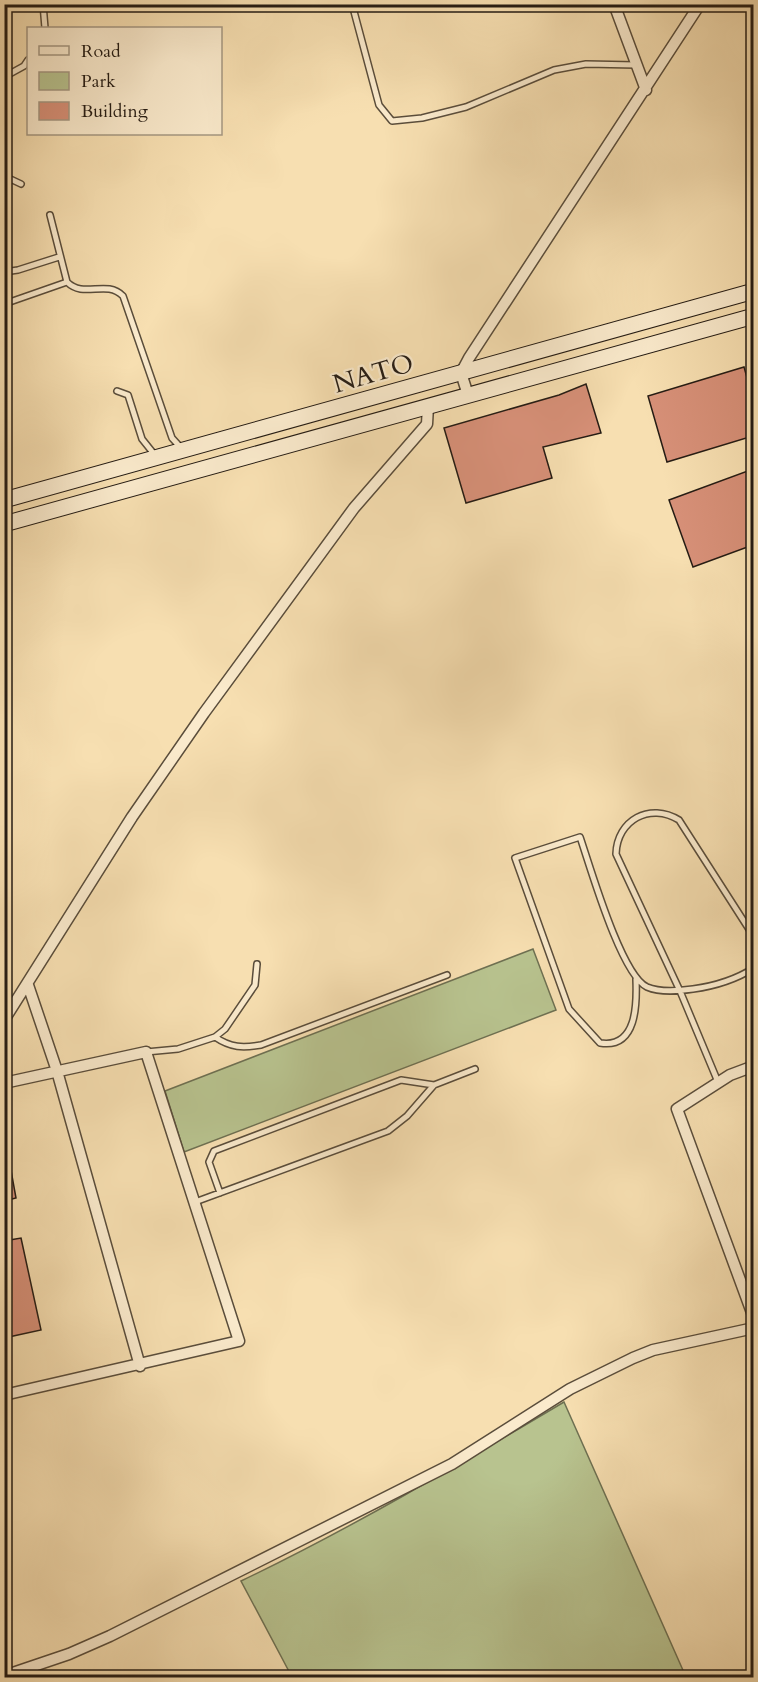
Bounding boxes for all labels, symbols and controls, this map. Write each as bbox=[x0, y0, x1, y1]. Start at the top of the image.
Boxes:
legend bbox=[27, 27, 222, 135]
text: Road bbox=[81, 39, 121, 64]
text: Park bbox=[81, 69, 116, 94]
text: Building bbox=[81, 99, 149, 124]
street label: ΝΑΤΟ bbox=[329, 345, 417, 402]

